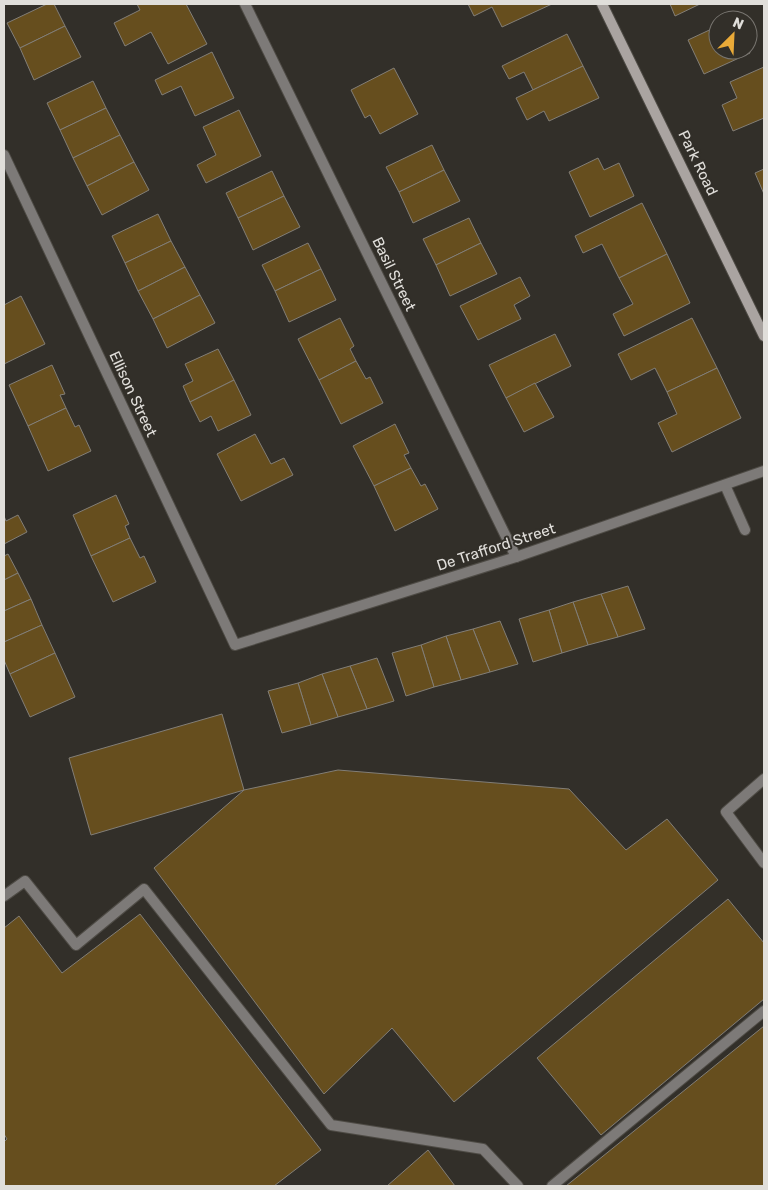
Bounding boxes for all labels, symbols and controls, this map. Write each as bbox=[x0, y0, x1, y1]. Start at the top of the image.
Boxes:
north arrow bbox=[708, 10, 758, 60]
text: N bbox=[730, 14, 746, 33]
street label: Park Road bbox=[675, 127, 721, 199]
street label: Basil Street bbox=[368, 234, 420, 314]
street label: Ellison Street bbox=[105, 348, 161, 440]
street label: De Trafford Street bbox=[434, 519, 558, 575]

